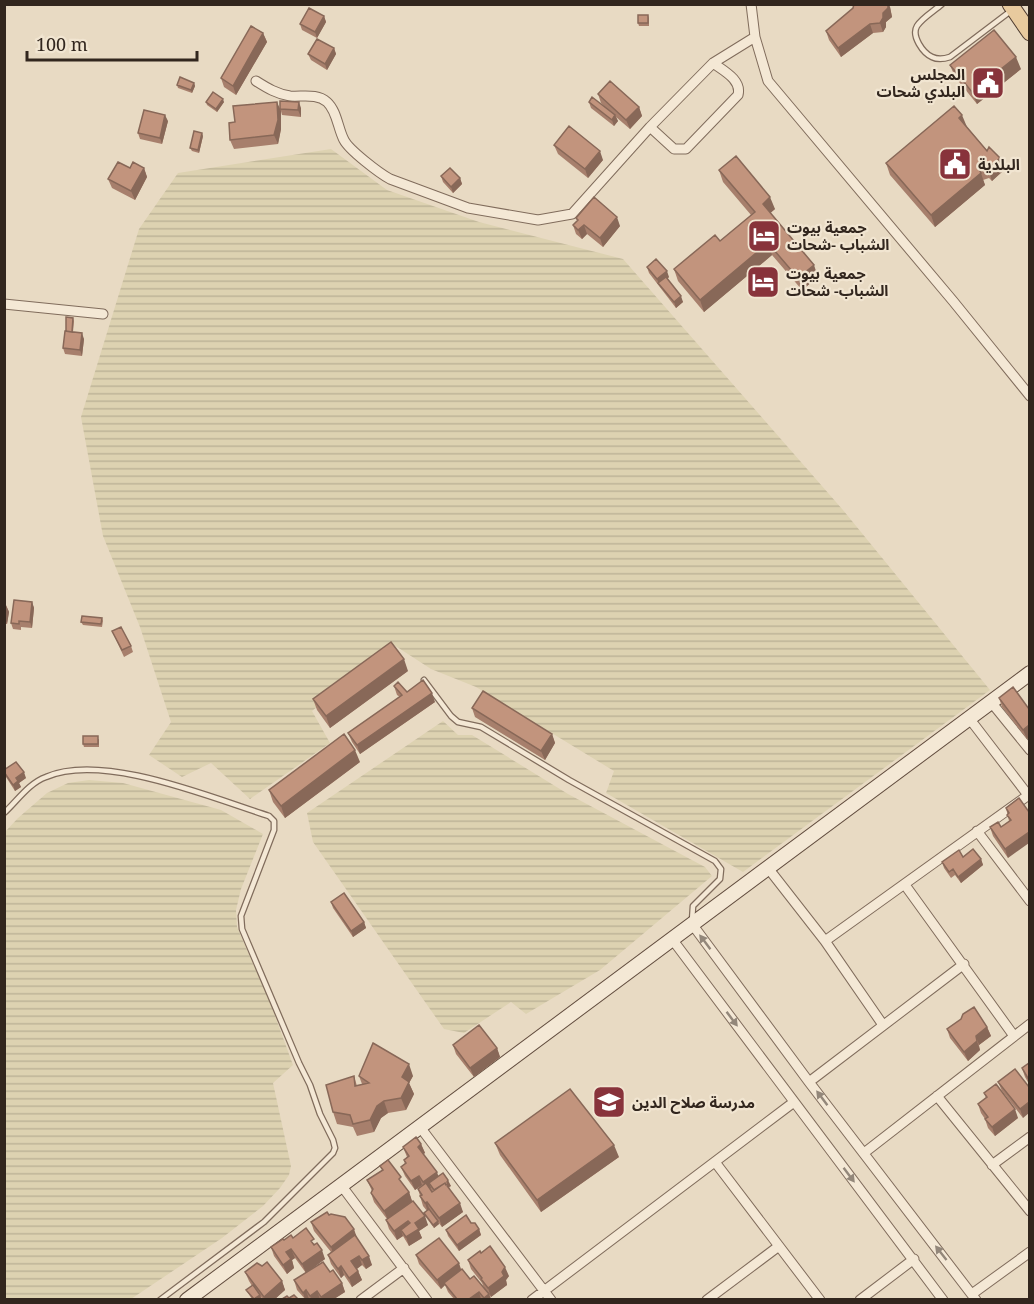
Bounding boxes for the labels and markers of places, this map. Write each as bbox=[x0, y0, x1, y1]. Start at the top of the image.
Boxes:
place label: المجلس البلدي شحات bbox=[877, 64, 965, 103]
public building icon: المجلس البلدي شحات bbox=[970, 65, 1006, 101]
public building icon: البلدية bbox=[937, 146, 973, 182]
place label: البلدية bbox=[978, 154, 1020, 174]
place label: جمعية بيوت الشباب -شحات bbox=[787, 217, 889, 254]
hotel icon: جمعية بيوت الشباب -شحات bbox=[746, 218, 782, 254]
place label: جمعية بيوت الشباب- شحات bbox=[786, 263, 888, 300]
hotel icon: جمعية بيوت الشباب- شحات bbox=[745, 264, 781, 300]
school or university icon: مدرسة صلاح الدين bbox=[591, 1084, 627, 1120]
place label: مدرسة صلاح الدين bbox=[632, 1092, 755, 1114]

